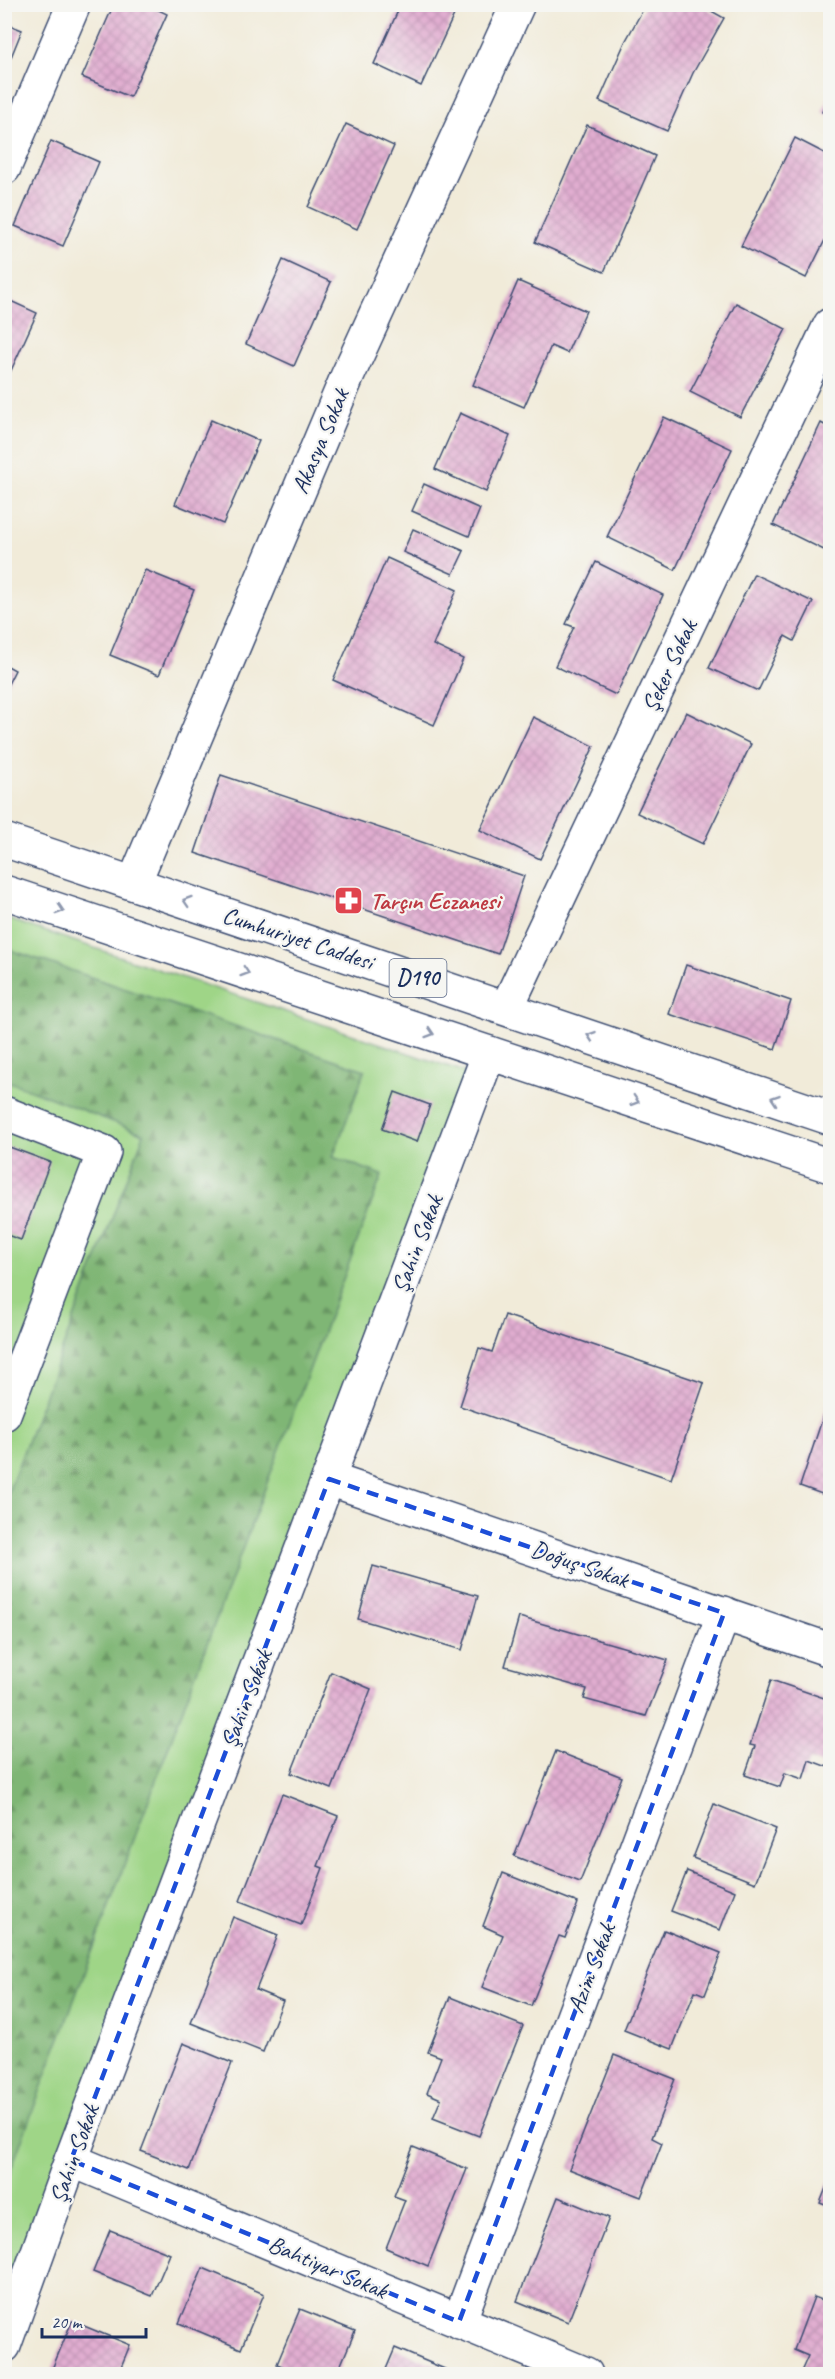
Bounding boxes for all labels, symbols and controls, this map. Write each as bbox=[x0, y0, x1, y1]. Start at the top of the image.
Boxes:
street label: Akasya Sokak bbox=[284, 382, 356, 498]
street label: Şeker Sokak bbox=[635, 613, 704, 717]
pharmacy icon: Tarçın Eczanesi bbox=[333, 885, 365, 917]
place label: Tarçın Eczanesi bbox=[370, 886, 503, 916]
one-way arrow bbox=[182, 896, 193, 908]
street label: Cumhuriyet Caddesi bbox=[219, 900, 379, 977]
one-way arrow bbox=[54, 903, 65, 915]
road number: D190 bbox=[390, 959, 446, 997]
one-way arrow bbox=[239, 964, 250, 977]
one-way arrow bbox=[424, 1026, 435, 1038]
one-way arrow bbox=[586, 1031, 597, 1044]
one-way arrow bbox=[629, 1094, 640, 1106]
one-way arrow bbox=[770, 1094, 781, 1107]
street label: Şahin Sokak bbox=[385, 1189, 450, 1297]
street label: Doğuş Sokak bbox=[527, 1533, 635, 1595]
street label: Şahin Sokak bbox=[214, 1644, 279, 1752]
street label: Azim Sokak bbox=[560, 1917, 622, 2017]
street label: Şahin Sokak bbox=[42, 2099, 106, 2207]
street label: Bahtiyar Sokak bbox=[264, 2229, 394, 2306]
scale bar bbox=[42, 2301, 146, 2339]
text: 20 m bbox=[51, 2311, 84, 2333]

